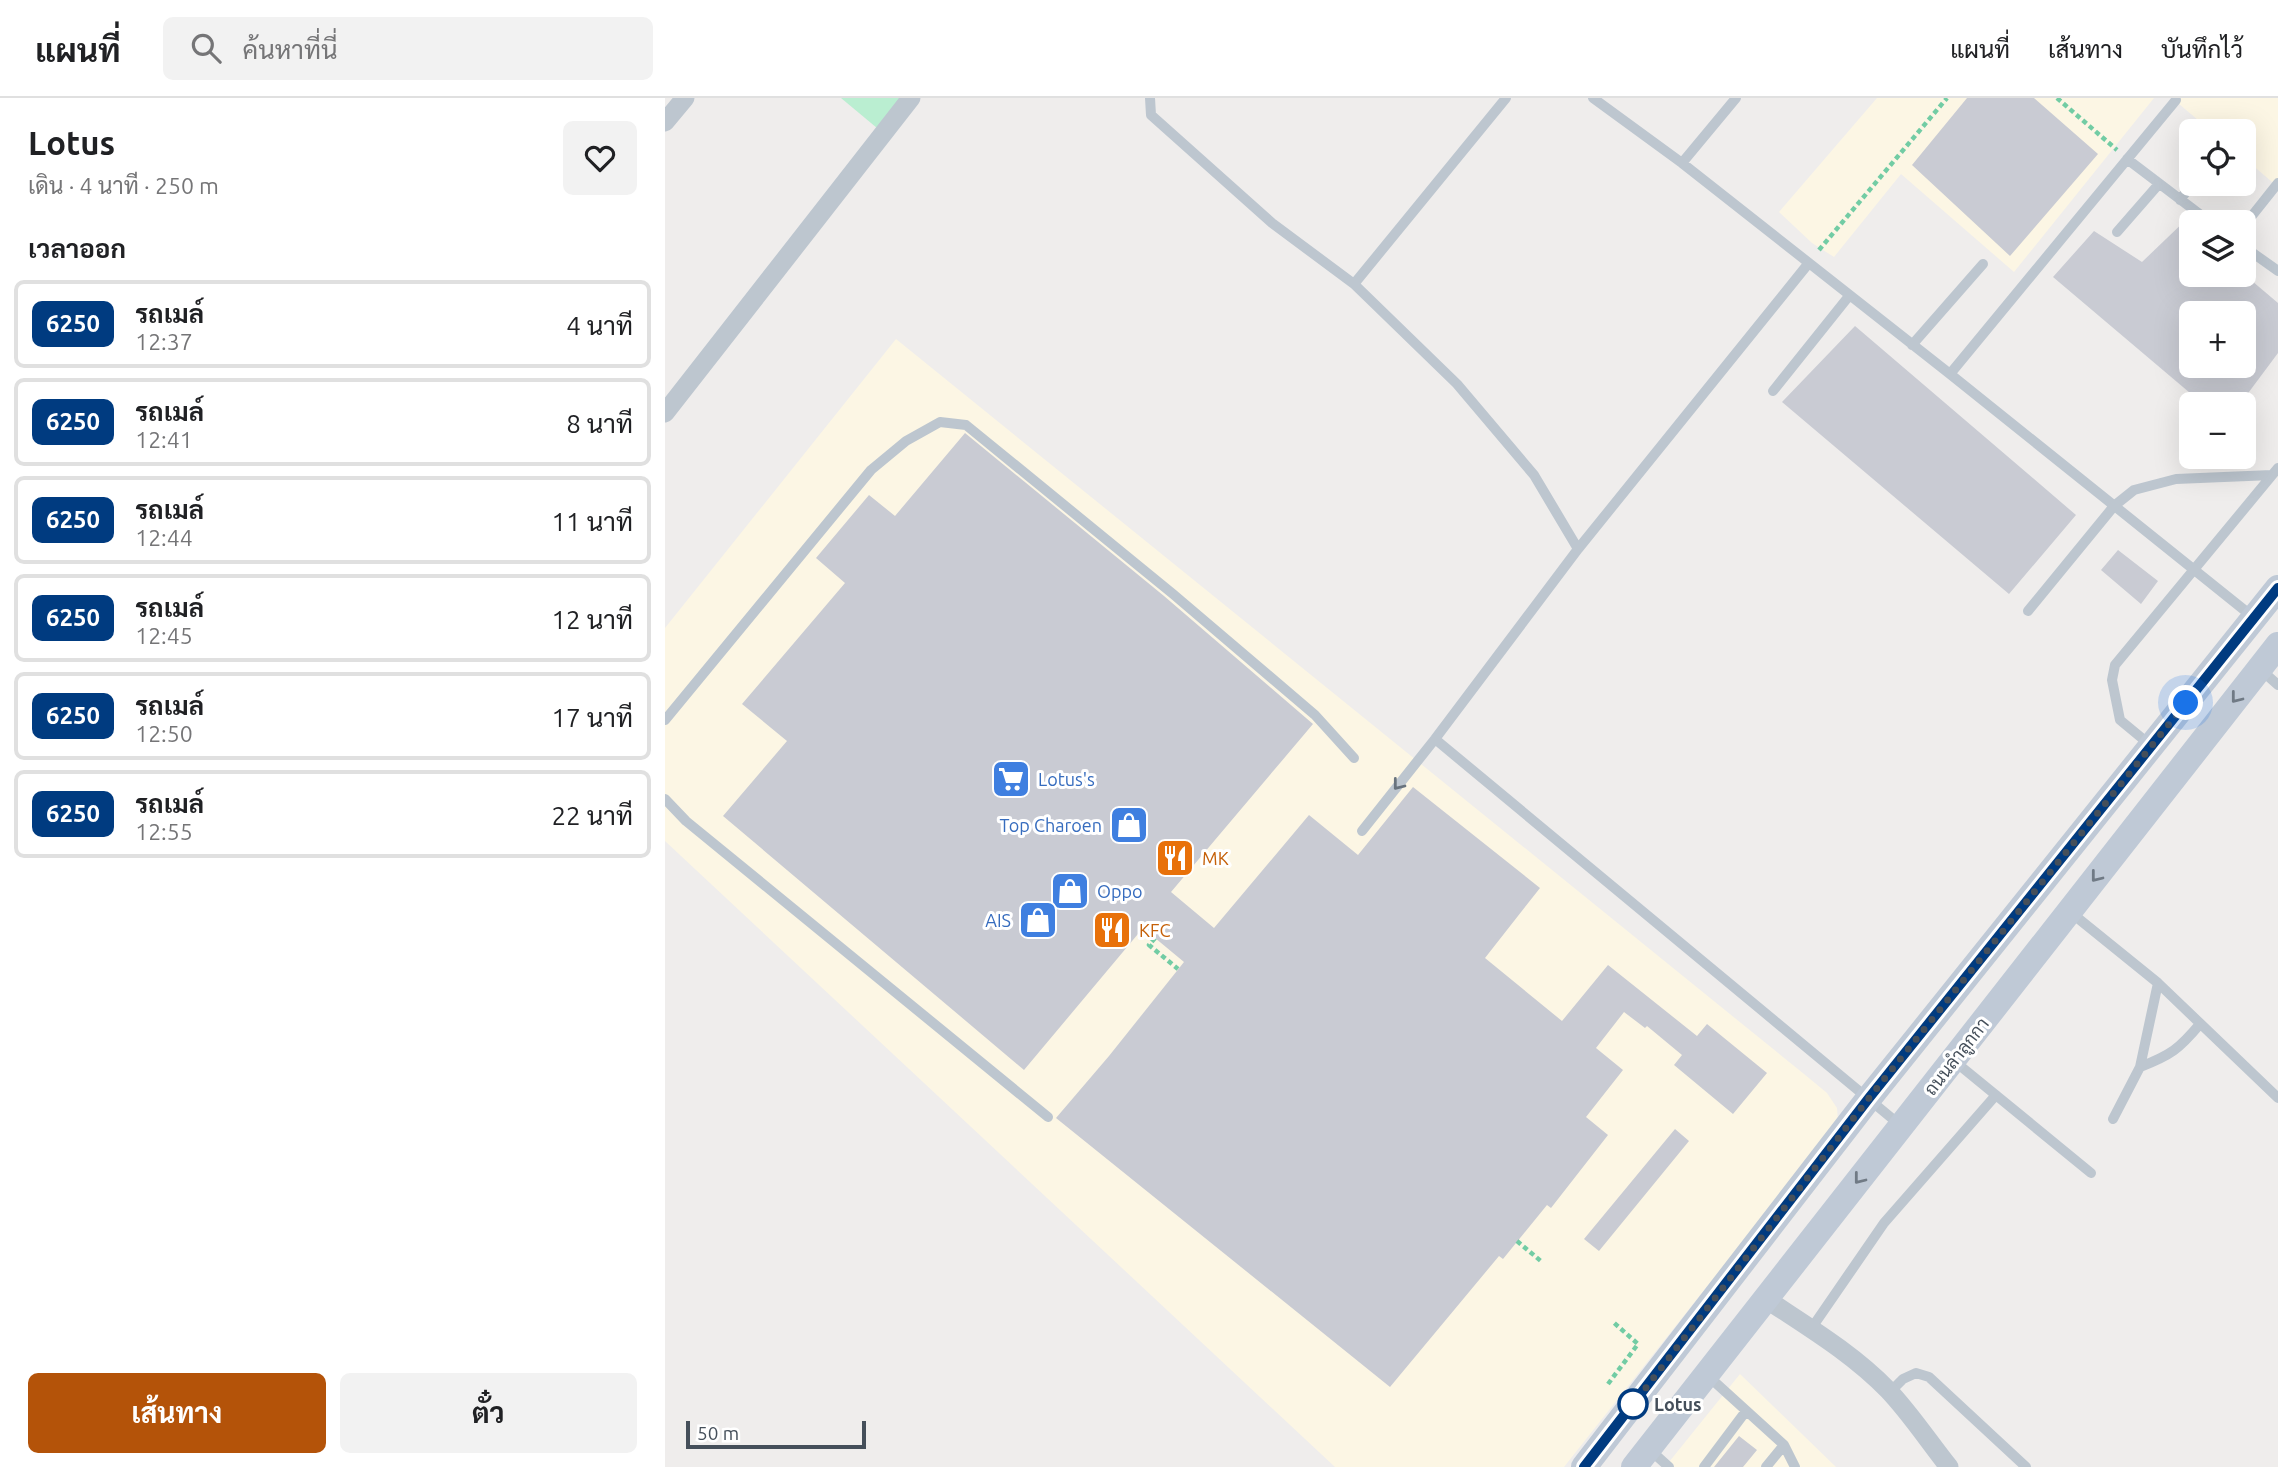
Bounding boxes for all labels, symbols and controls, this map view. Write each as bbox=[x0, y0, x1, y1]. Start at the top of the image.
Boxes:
search box bbox=[163, 17, 653, 80]
icon: search bbox=[187, 29, 225, 67]
text: แผนที่ bbox=[35, 31, 121, 68]
text: ค้นหาที่นี่ bbox=[243, 35, 338, 64]
text: แผนที่ bbox=[1950, 36, 2010, 63]
text: เส้นทาง bbox=[2048, 36, 2123, 63]
text: บันทึกไว้ bbox=[2161, 36, 2243, 63]
map controls bbox=[2179, 119, 2256, 469]
button: locate bbox=[2179, 119, 2256, 196]
button: heart bbox=[563, 121, 637, 195]
text: Lotus bbox=[28, 124, 115, 161]
text: เดิน · 4 นาที · 250 m bbox=[28, 173, 219, 198]
button: layers bbox=[2179, 210, 2256, 287]
text: เวลาออก bbox=[28, 234, 126, 263]
text: รถเมล์ bbox=[135, 299, 204, 328]
button: + bbox=[2179, 301, 2256, 378]
text: 6250 bbox=[46, 310, 100, 337]
text: 4 นาที bbox=[566, 311, 633, 340]
text: 12:37 bbox=[135, 329, 193, 354]
button: − bbox=[2179, 392, 2256, 469]
text: รถเมล์ bbox=[135, 397, 204, 426]
text: 6250 bbox=[46, 408, 100, 435]
text: 8 นาที bbox=[566, 409, 633, 438]
text: 12:41 bbox=[135, 427, 193, 452]
text: รถเมล์ bbox=[135, 495, 204, 524]
text: 6250 bbox=[46, 506, 100, 533]
text: 11 นาที bbox=[551, 507, 633, 536]
text: 12:44 bbox=[135, 525, 193, 550]
text: รถเมล์ bbox=[135, 593, 204, 622]
text: 6250 bbox=[46, 604, 100, 631]
text: 12 นาที bbox=[551, 605, 633, 634]
text: 12:45 bbox=[135, 623, 193, 648]
your location bbox=[2168, 685, 2203, 720]
text: รถเมล์ bbox=[135, 691, 204, 720]
one-way arrow bbox=[2231, 691, 2244, 703]
text: 6250 bbox=[46, 702, 100, 729]
text: 17 นาที bbox=[551, 703, 633, 732]
text: 12:50 bbox=[135, 721, 193, 746]
supermarket icon: Lotus's bbox=[990, 758, 1032, 800]
place label: Lotus's bbox=[1038, 769, 1095, 789]
one-way arrow bbox=[1394, 777, 1407, 790]
text: รถเมล์ bbox=[135, 789, 204, 818]
text: 6250 bbox=[46, 800, 100, 827]
text: 22 นาที bbox=[551, 801, 633, 830]
shop icon: Top Charoen bbox=[1108, 804, 1150, 846]
place label: Top Charoen bbox=[1000, 815, 1102, 835]
text: 12:55 bbox=[135, 819, 193, 844]
restaurant icon: MK bbox=[1154, 837, 1196, 879]
place label: MK bbox=[1202, 848, 1229, 868]
shop icon: Oppo bbox=[1049, 870, 1091, 912]
one-way arrow bbox=[2091, 870, 2104, 882]
place label: Oppo bbox=[1097, 881, 1143, 901]
shop icon: AIS bbox=[1017, 899, 1059, 941]
restaurant icon: KFC bbox=[1091, 909, 1133, 951]
place label: AIS bbox=[985, 910, 1011, 930]
place label: KFC bbox=[1139, 920, 1170, 940]
street label: ถนนลำลูกกา bbox=[1920, 1013, 1995, 1101]
one-way arrow bbox=[1855, 1172, 1868, 1184]
button: เส้นทาง bbox=[28, 1373, 326, 1453]
button: ตั๋ว bbox=[340, 1373, 637, 1453]
marker: Lotus bbox=[1618, 1389, 1648, 1419]
place label: Lotus bbox=[1654, 1394, 1702, 1414]
scale bar bbox=[686, 1418, 866, 1450]
text: 50 m bbox=[697, 1422, 739, 1444]

